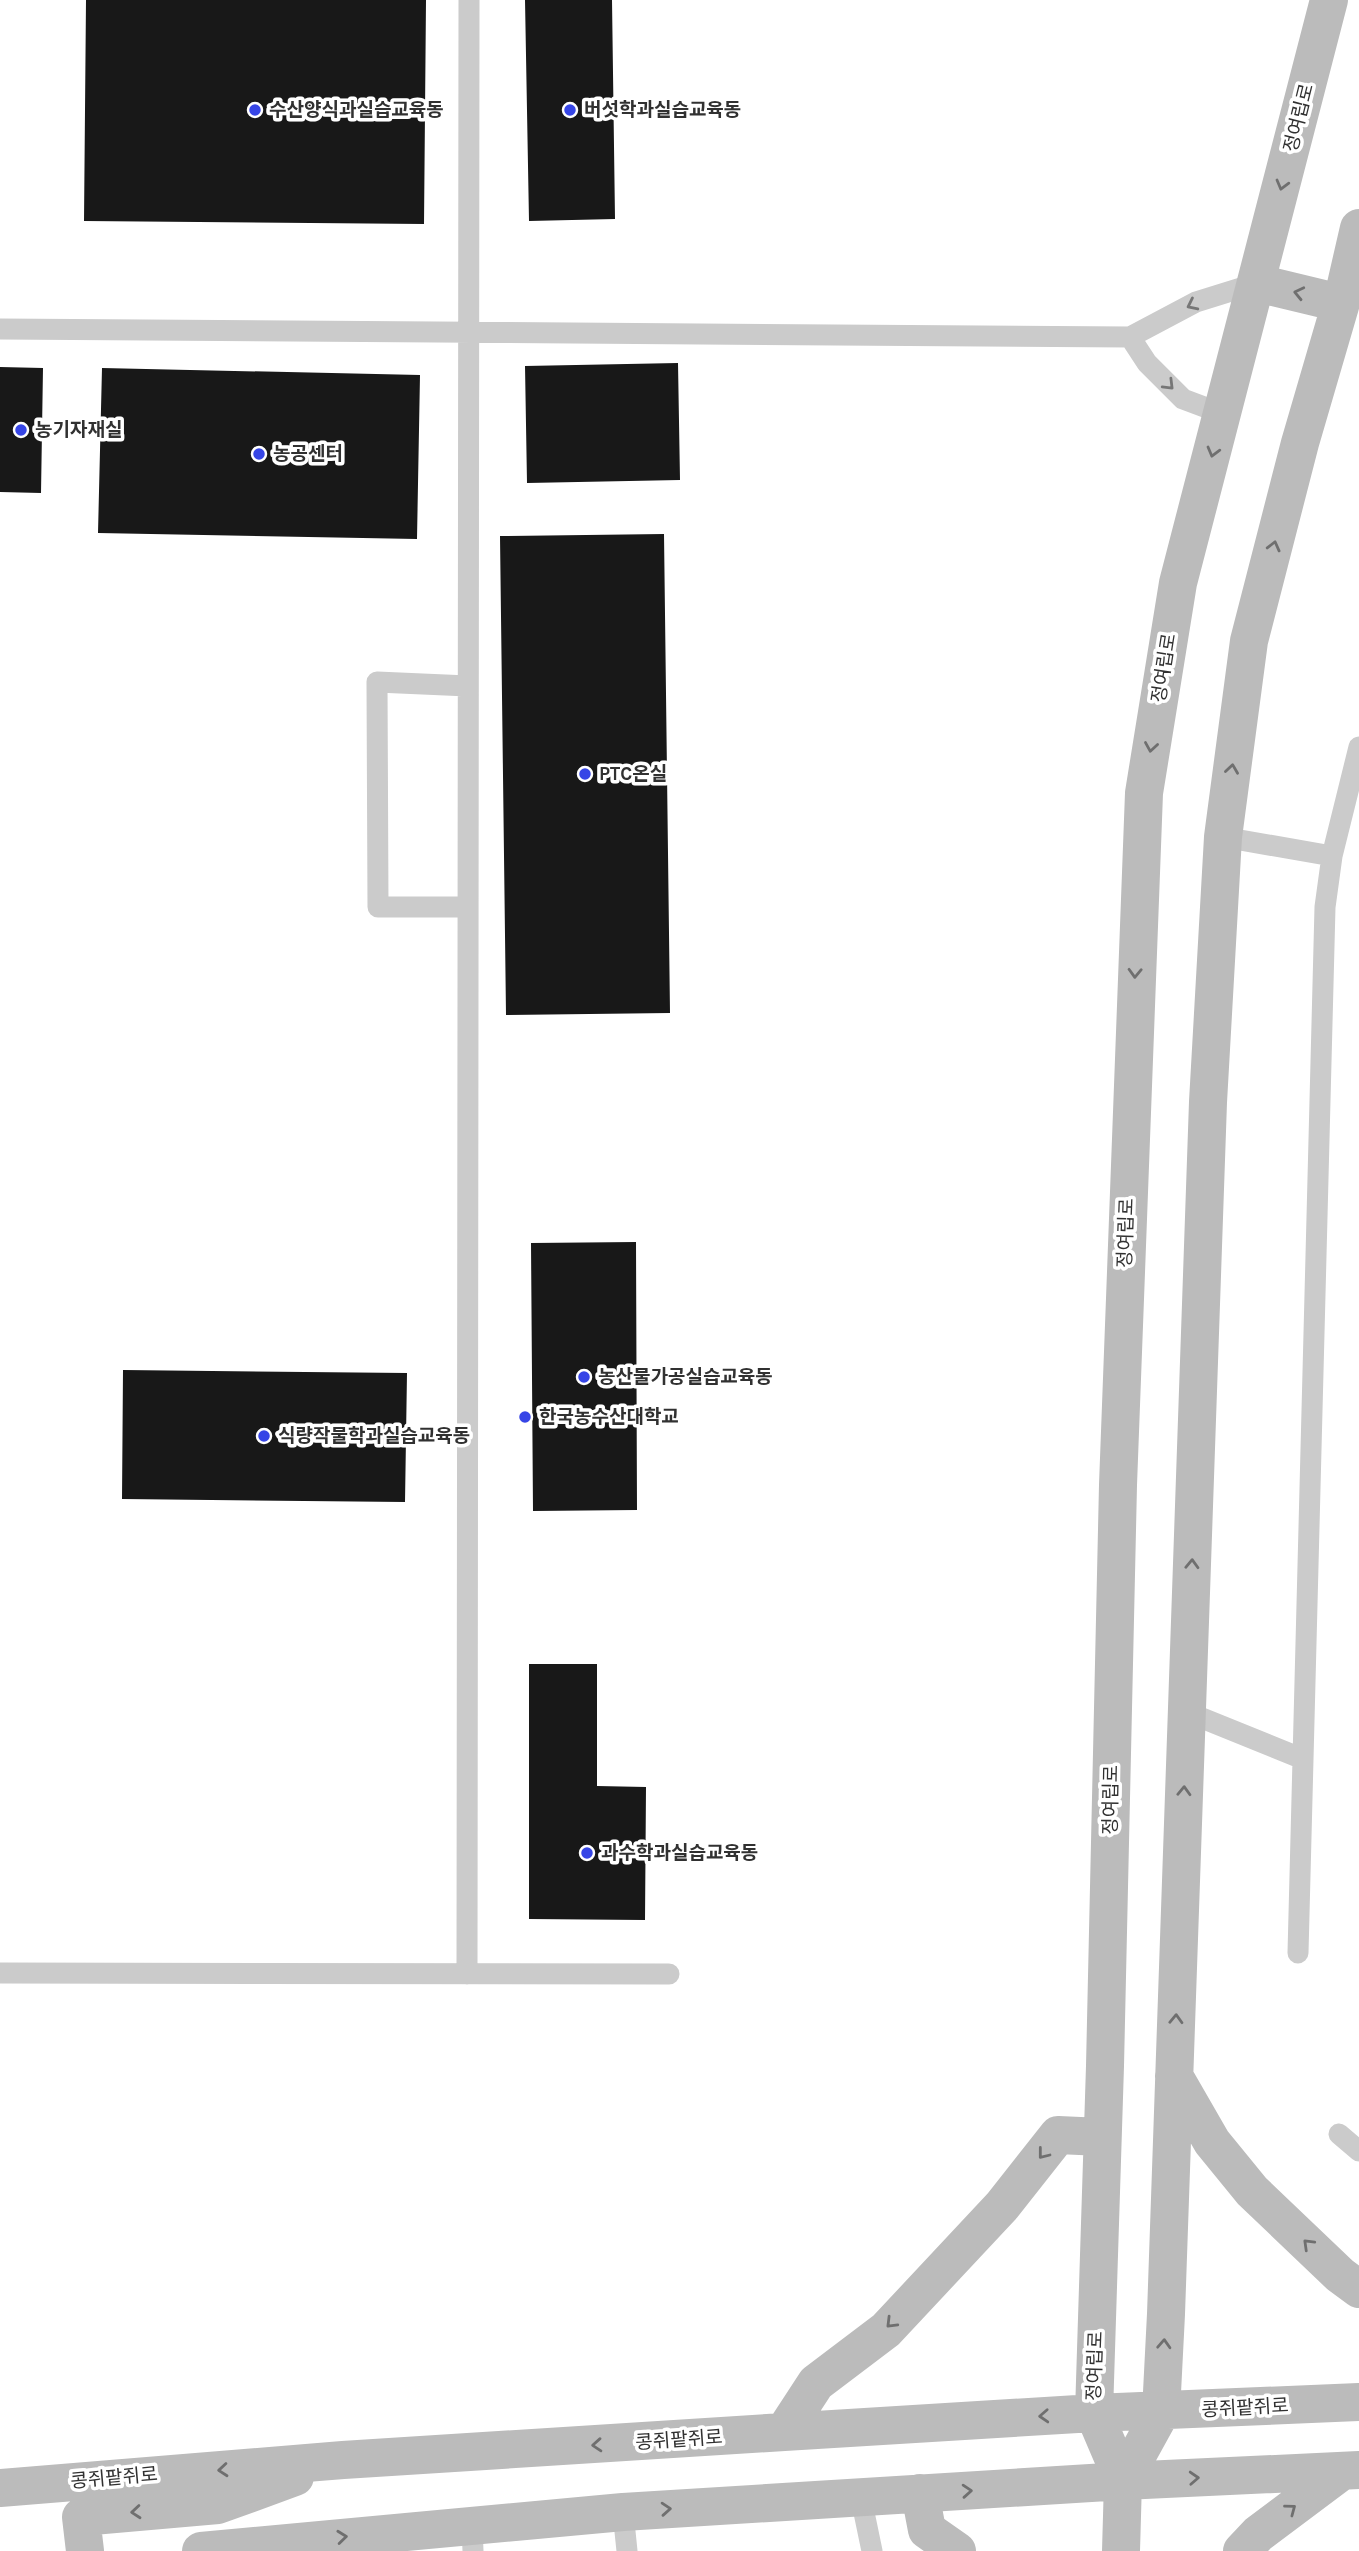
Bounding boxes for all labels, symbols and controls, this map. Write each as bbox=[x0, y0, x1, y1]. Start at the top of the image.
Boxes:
street label: 정여립로 bbox=[1280, 81, 1318, 155]
place label: 수산양식과실습교육동 bbox=[269, 99, 444, 121]
place label: 버섯학과실습교육동 bbox=[584, 99, 741, 121]
marker: 수산양식과실습교육동 bbox=[247, 102, 263, 118]
marker: 버섯학과실습교육동 bbox=[562, 102, 578, 118]
one-way arrow bbox=[1276, 179, 1290, 191]
one-way arrow bbox=[1293, 287, 1305, 301]
one-way arrow bbox=[1187, 297, 1199, 311]
one-way arrow bbox=[1160, 377, 1173, 390]
place label: 농기자재실 bbox=[35, 419, 122, 441]
marker: 농기자재실 bbox=[13, 422, 29, 438]
place label: 농공센터 bbox=[273, 443, 343, 465]
marker: 농공센터 bbox=[251, 446, 267, 462]
one-way arrow bbox=[1207, 446, 1221, 458]
one-way arrow bbox=[1266, 540, 1280, 552]
street label: 정여립로 bbox=[1148, 632, 1180, 704]
one-way arrow bbox=[1144, 741, 1159, 753]
place label: PTC온실 bbox=[599, 763, 667, 785]
one-way arrow bbox=[1225, 763, 1240, 775]
marker: PTC온실 bbox=[577, 766, 593, 782]
one-way arrow bbox=[1128, 968, 1143, 979]
street label: 정여립로 bbox=[1114, 1198, 1138, 1268]
place label: 농산물가공실습교육동 bbox=[598, 1366, 773, 1388]
marker: 농산물가공실습교육동 bbox=[576, 1369, 592, 1385]
place label: 한국농수산대학교 bbox=[539, 1406, 679, 1428]
marker: 한국농수산대학교 bbox=[517, 1409, 533, 1425]
place label: 식량작물학과실습교육동 bbox=[278, 1425, 470, 1447]
marker: 식량작물학과실습교육동 bbox=[256, 1428, 272, 1444]
one-way arrow bbox=[1184, 1558, 1199, 1569]
street label: 정여립로 bbox=[1099, 1765, 1123, 1835]
one-way arrow bbox=[1176, 1785, 1192, 1796]
place label: 과수학과실습교육동 bbox=[601, 1842, 758, 1864]
marker: 과수학과실습교육동 bbox=[579, 1845, 595, 1861]
one-way arrow bbox=[1168, 2013, 1183, 2024]
one-way arrow bbox=[1039, 2146, 1052, 2159]
one-way arrow bbox=[1303, 2240, 1316, 2253]
one-way arrow bbox=[887, 2315, 900, 2328]
street label: 정여립로 bbox=[1083, 2331, 1107, 2401]
one-way arrow bbox=[1157, 2338, 1172, 2349]
street label: 콩쥐팥쥐로 bbox=[1201, 2395, 1289, 2421]
one-way arrow bbox=[1038, 2408, 1049, 2423]
street label: 콩쥐팥쥐로 bbox=[635, 2426, 723, 2454]
one-way arrow bbox=[591, 2437, 602, 2452]
one-way arrow bbox=[217, 2462, 228, 2477]
street label: 콩쥐팥쥐로 bbox=[70, 2463, 158, 2493]
one-way arrow bbox=[1189, 2471, 1200, 2486]
one-way arrow bbox=[961, 2484, 972, 2499]
one-way arrow bbox=[661, 2502, 672, 2517]
one-way arrow bbox=[130, 2505, 141, 2520]
one-way arrow bbox=[1283, 2505, 1295, 2518]
one-way arrow bbox=[337, 2530, 348, 2545]

